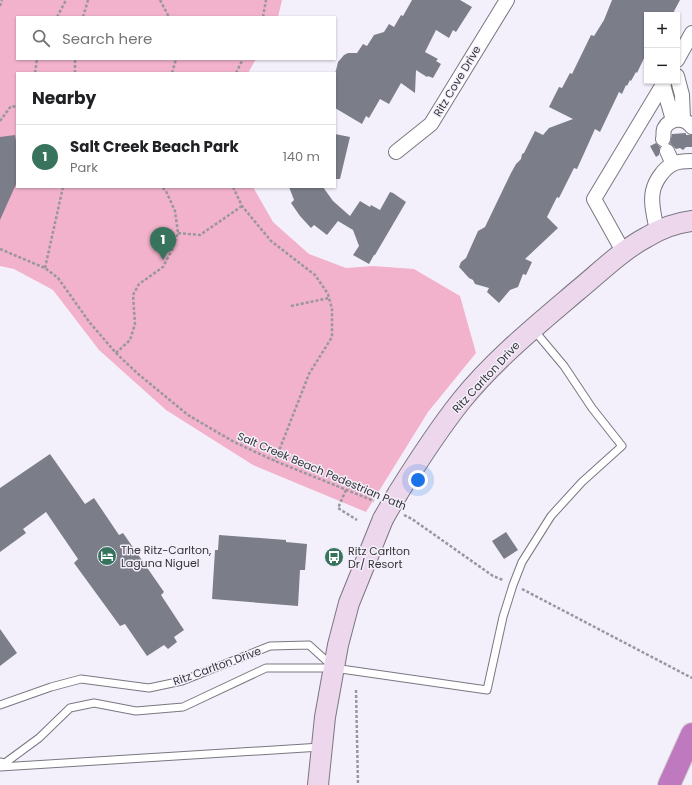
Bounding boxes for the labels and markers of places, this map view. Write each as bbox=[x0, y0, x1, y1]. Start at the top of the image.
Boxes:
pin: 1 bbox=[150, 227, 176, 260]
place label: The Ritz-Carlton, Laguna Niguel bbox=[121, 542, 211, 571]
place label: Ritz Carlton Dr/ Resort bbox=[348, 543, 410, 572]
hotel icon: The Ritz-Carlton, Laguna Niguel bbox=[96, 545, 118, 567]
bus stop icon: Ritz Carlton Dr/ Resort bbox=[323, 546, 345, 568]

